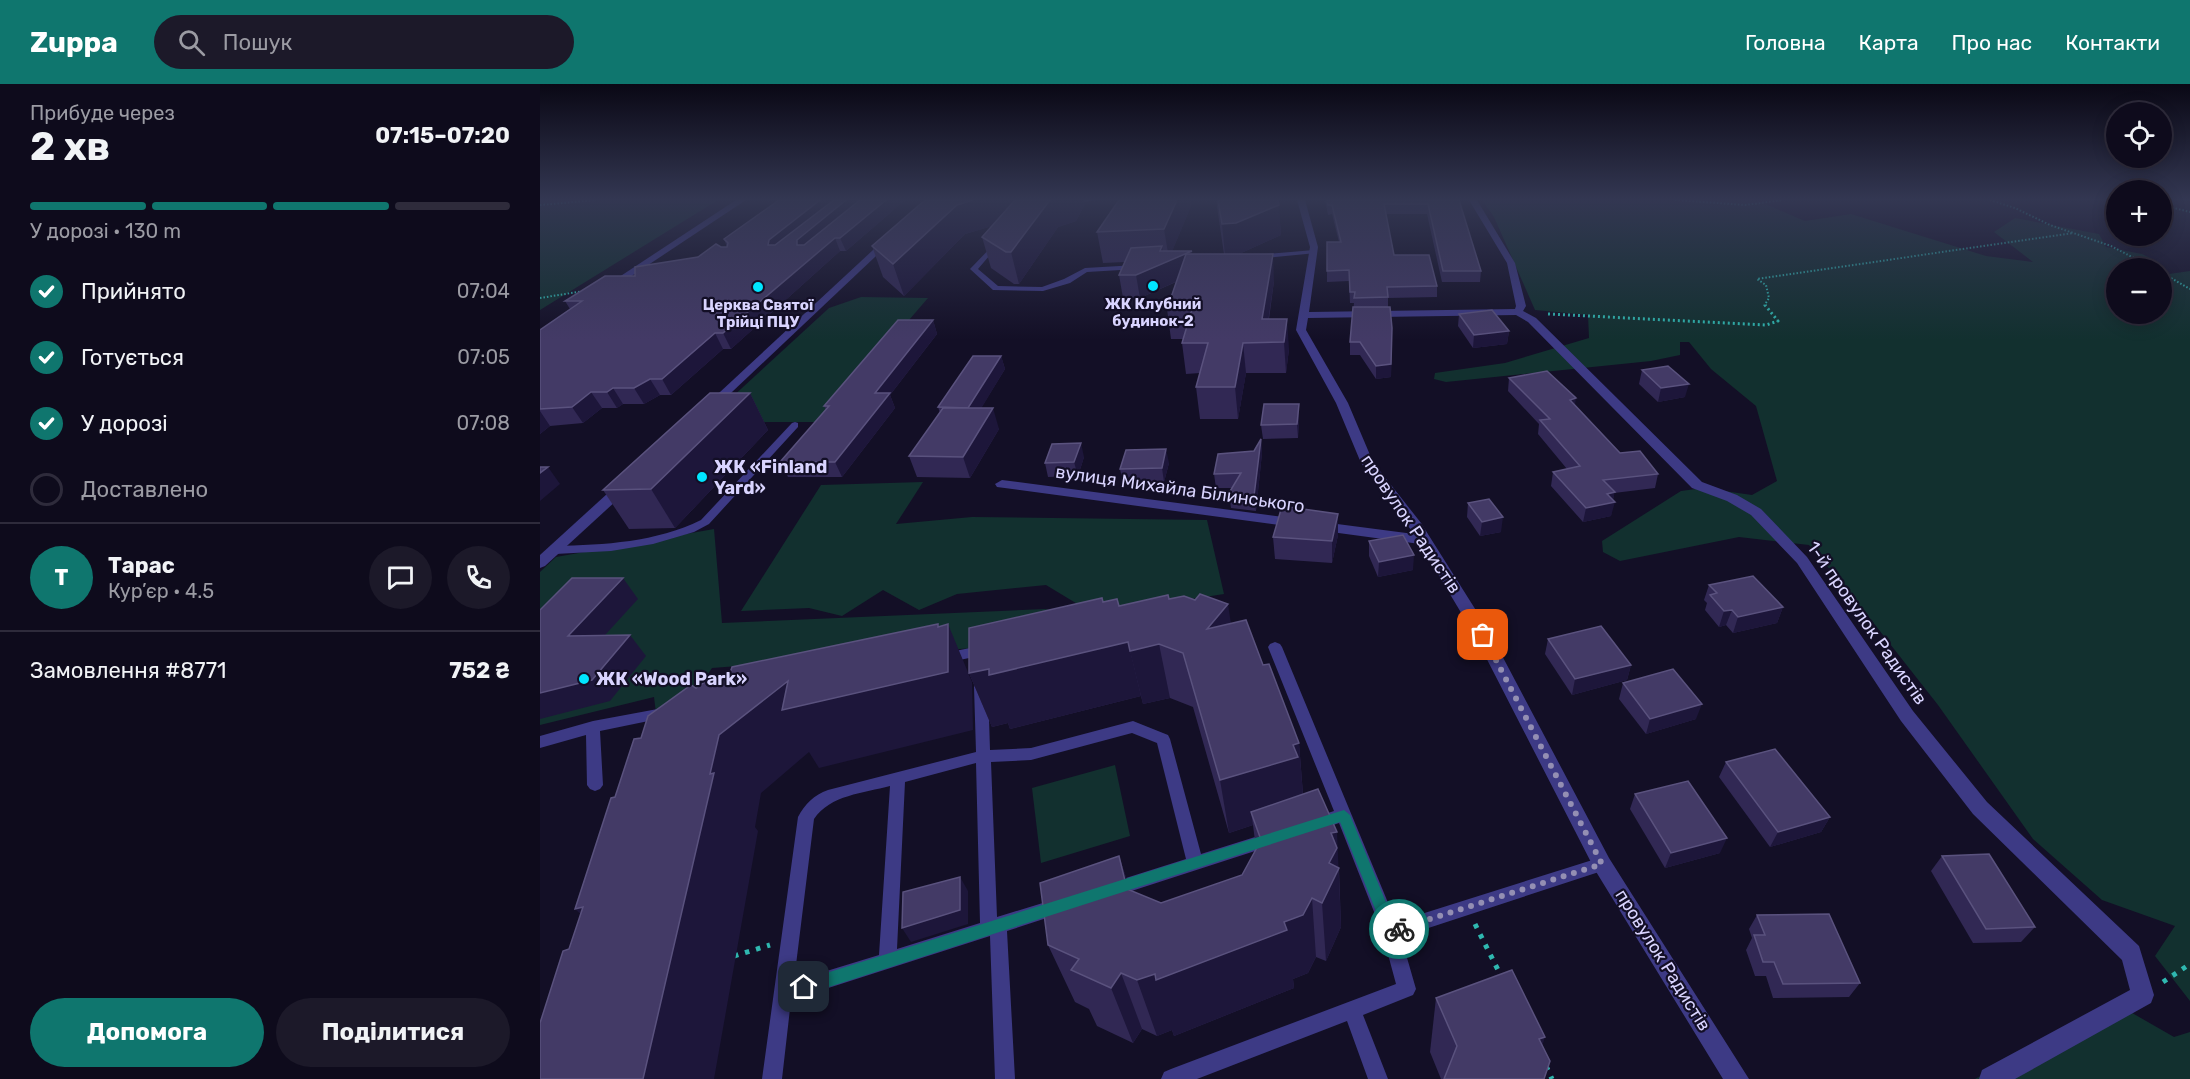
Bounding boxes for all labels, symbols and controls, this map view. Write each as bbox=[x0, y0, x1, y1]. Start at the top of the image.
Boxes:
search box bbox=[154, 15, 574, 69]
text: Zuppa bbox=[30, 26, 118, 59]
icon: search bbox=[175, 26, 208, 59]
text: Пошук bbox=[223, 29, 292, 56]
text: Головна bbox=[1745, 30, 1826, 55]
text: Карта bbox=[1859, 30, 1919, 55]
text: Про нас bbox=[1952, 30, 2032, 55]
text: Контакти bbox=[2065, 30, 2160, 55]
text: Прибуде через bbox=[30, 101, 175, 125]
map controls bbox=[2106, 102, 2172, 324]
button: locate bbox=[2106, 102, 2172, 168]
text: 07:15–07:20 bbox=[375, 122, 510, 149]
text: 2 хв bbox=[30, 124, 110, 170]
button: + bbox=[2106, 180, 2172, 246]
text: У дорозі · 130 m bbox=[30, 219, 181, 243]
button: − bbox=[2106, 258, 2172, 324]
icon: check bbox=[30, 275, 63, 308]
text: Прийнято bbox=[81, 278, 186, 305]
text: 07:04 bbox=[457, 279, 510, 303]
marker: ЖК Клубний будинок-2 bbox=[1146, 279, 1160, 293]
marker: Церква Святої Трійці ПЦУ bbox=[751, 280, 765, 294]
place label: ЖК Клубний будинок-2 bbox=[1105, 295, 1201, 330]
place label: Церква Святої Трійці ПЦУ bbox=[703, 296, 814, 331]
icon: check bbox=[30, 341, 63, 374]
text: Готується bbox=[81, 344, 184, 371]
text: 07:05 bbox=[457, 345, 510, 369]
icon: check bbox=[30, 407, 63, 440]
text: У дорозі bbox=[81, 410, 168, 437]
text: 07:08 bbox=[457, 411, 510, 435]
street label: провулок Радистів bbox=[1356, 450, 1466, 598]
place label: ЖК «Finland Yard» bbox=[714, 456, 827, 499]
street label: вулиця Михайла Білинського bbox=[1054, 461, 1306, 517]
marker: ЖК «Finland Yard» bbox=[695, 470, 709, 484]
text: Доставлено bbox=[81, 476, 208, 503]
street label: 1-й провулок Радистів bbox=[1802, 537, 1932, 709]
button: chat bbox=[369, 546, 432, 609]
button: phone bbox=[447, 546, 510, 609]
text: Тарас bbox=[108, 552, 175, 579]
text: Т bbox=[55, 564, 68, 591]
text: Кур’єр · 4.5 bbox=[108, 579, 214, 603]
pin bbox=[1457, 609, 1508, 660]
icon: bag bbox=[1466, 618, 1499, 651]
text: Замовлення #8771 bbox=[30, 657, 226, 684]
text: 752 ₴ bbox=[449, 657, 510, 684]
place label: ЖК «Wood Park» bbox=[596, 668, 747, 690]
marker: ЖК «Wood Park» bbox=[577, 672, 591, 686]
street label: провулок Радистів bbox=[1611, 885, 1715, 1035]
courier bbox=[1369, 899, 1429, 959]
icon: bike bbox=[1383, 913, 1416, 946]
pin bbox=[778, 961, 829, 1012]
icon: home bbox=[787, 970, 820, 1003]
button: Допомога bbox=[30, 998, 264, 1067]
button: Поділитися bbox=[276, 998, 510, 1067]

